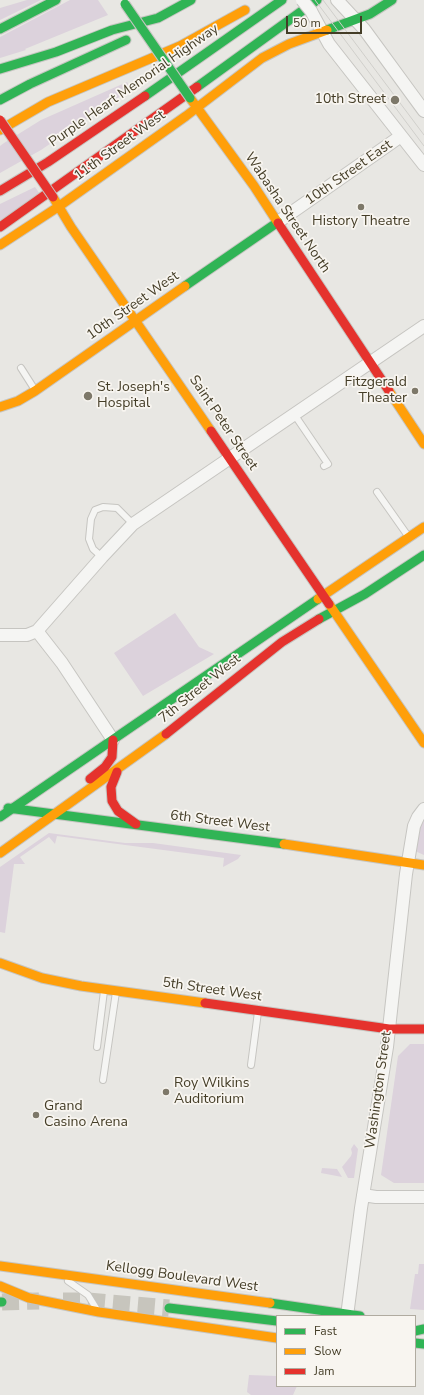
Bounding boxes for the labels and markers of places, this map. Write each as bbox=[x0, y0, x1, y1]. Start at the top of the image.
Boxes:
place label: 10th Street bbox=[315, 92, 386, 108]
marker: 10th Street bbox=[389, 94, 401, 106]
marker: History Theatre bbox=[356, 202, 366, 212]
place label: History Theatre bbox=[312, 214, 410, 230]
place label: Fitzgerald Theater bbox=[345, 375, 407, 408]
place label: St. Joseph's Hospital bbox=[97, 380, 170, 412]
marker: Fitzgerald Theater bbox=[410, 386, 420, 396]
marker: St. Joseph's Hospital bbox=[82, 390, 94, 402]
place label: Roy Wilkins Auditorium bbox=[174, 1076, 249, 1108]
marker: Roy Wilkins Auditorium bbox=[161, 1087, 171, 1097]
place label: Grand Casino Arena bbox=[44, 1099, 128, 1132]
marker: Grand Casino Arena bbox=[31, 1110, 41, 1120]

